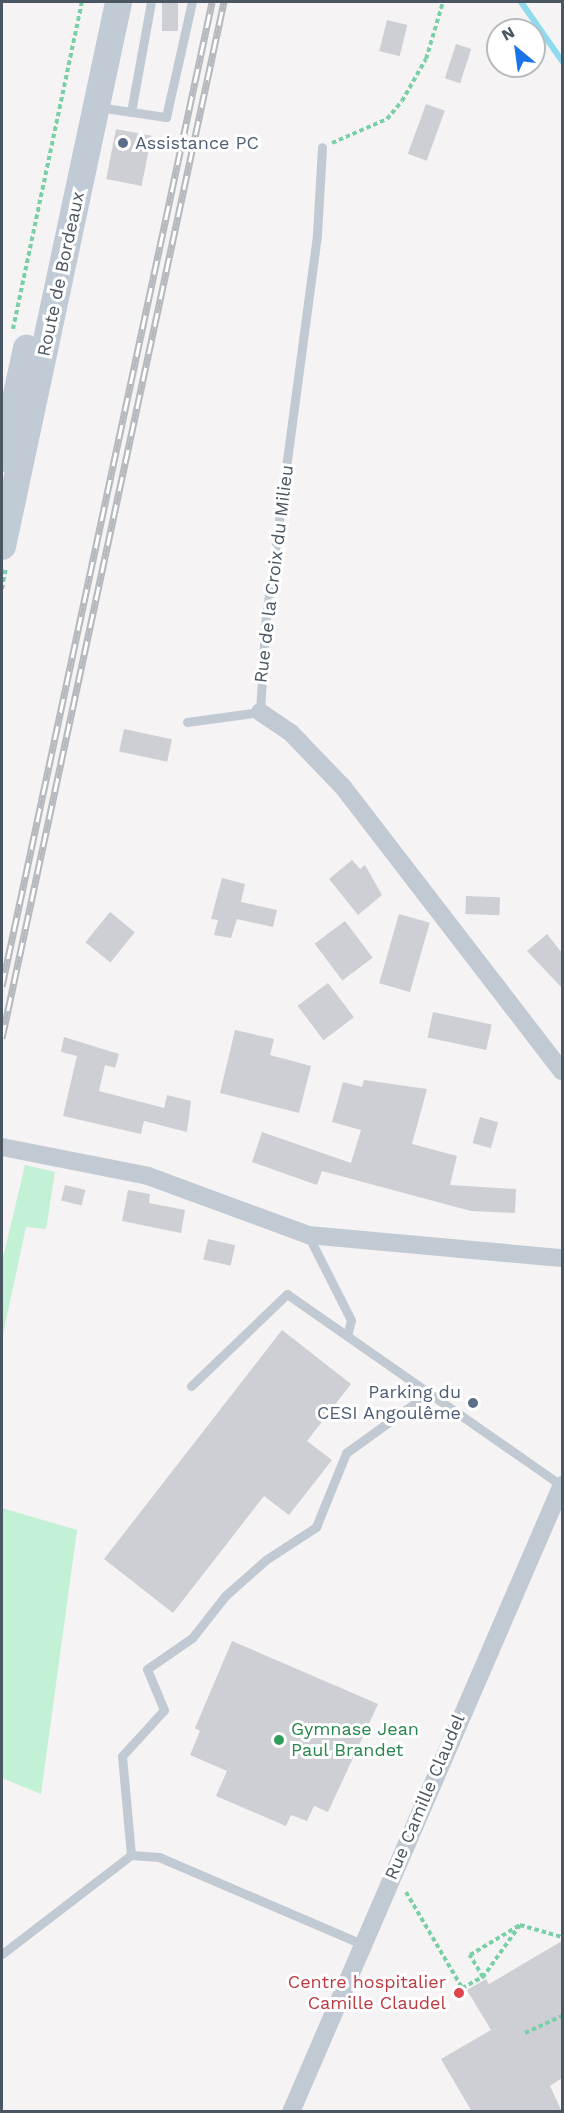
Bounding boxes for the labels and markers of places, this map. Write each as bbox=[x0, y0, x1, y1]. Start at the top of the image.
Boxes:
place label: Assistance PC bbox=[135, 132, 259, 154]
marker: Assistance PC bbox=[116, 136, 130, 150]
place label: Parking du CESI Angoulême bbox=[316, 1382, 461, 1424]
marker: Parking du CESI Angoulême bbox=[466, 1396, 480, 1410]
place label: Gymnase Jean Paul Brandet bbox=[291, 1719, 419, 1762]
marker: Gymnase Jean Paul Brandet bbox=[272, 1733, 286, 1747]
place label: Centre hospitalier Camille Claudel bbox=[288, 1972, 446, 2014]
marker: Centre hospitalier Camille Claudel bbox=[450, 1984, 468, 2002]

